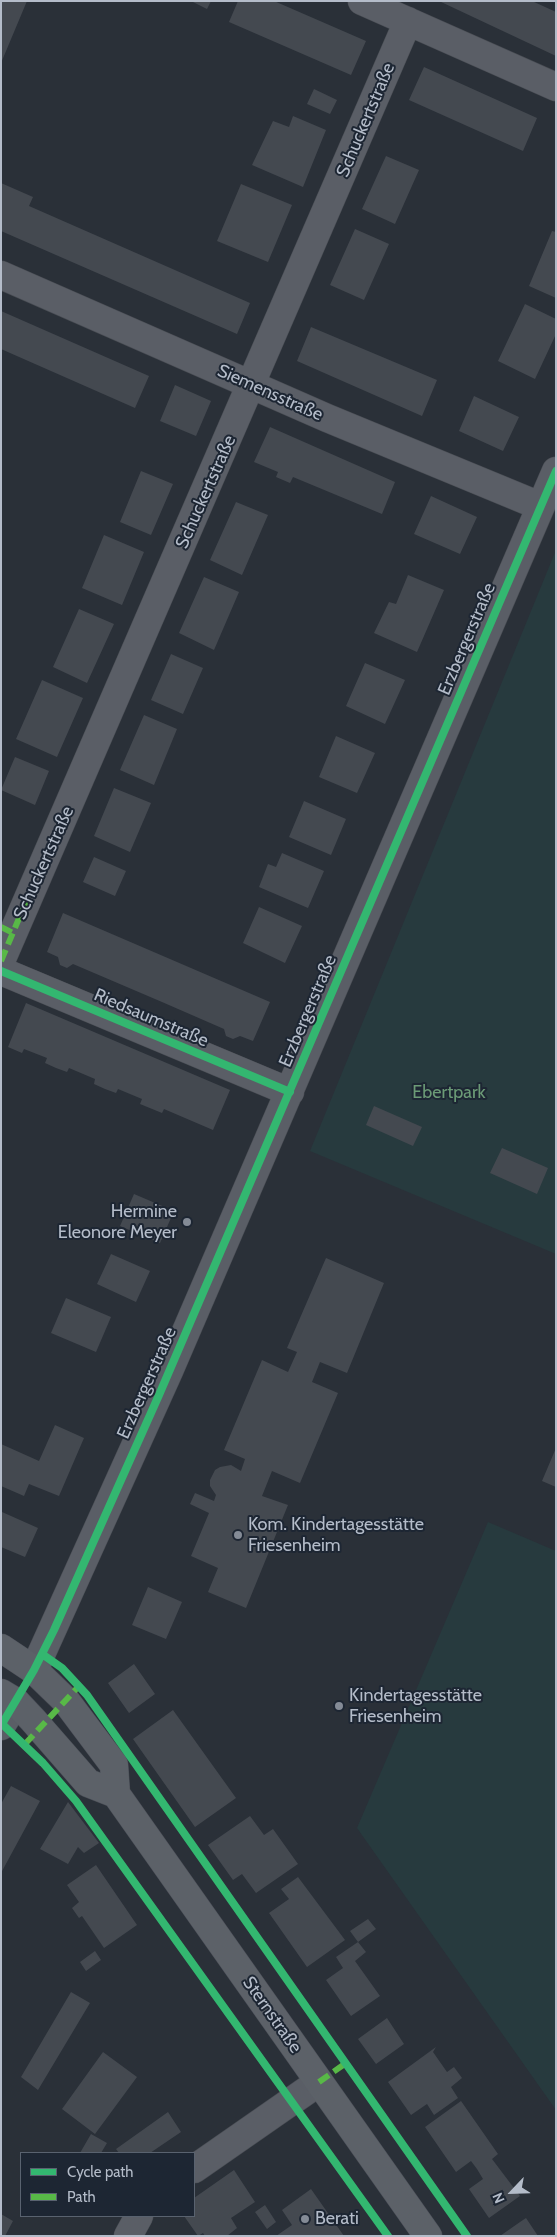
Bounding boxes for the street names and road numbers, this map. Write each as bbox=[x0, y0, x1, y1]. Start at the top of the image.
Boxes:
street label: Schuckertstraße bbox=[332, 60, 400, 180]
street label: Siemensstraße bbox=[214, 360, 326, 426]
street label: Schuckertstraße bbox=[171, 432, 241, 552]
street label: Erzbergerstraße bbox=[434, 580, 500, 698]
street label: Schuckertstraße bbox=[9, 803, 79, 923]
street label: Erzbergerstraße bbox=[275, 952, 341, 1070]
street label: Riedsaumstraße bbox=[90, 984, 212, 1052]
street label: Erzbergerstraße bbox=[113, 1324, 181, 1442]
street label: Sternstraße bbox=[238, 1973, 306, 2057]

